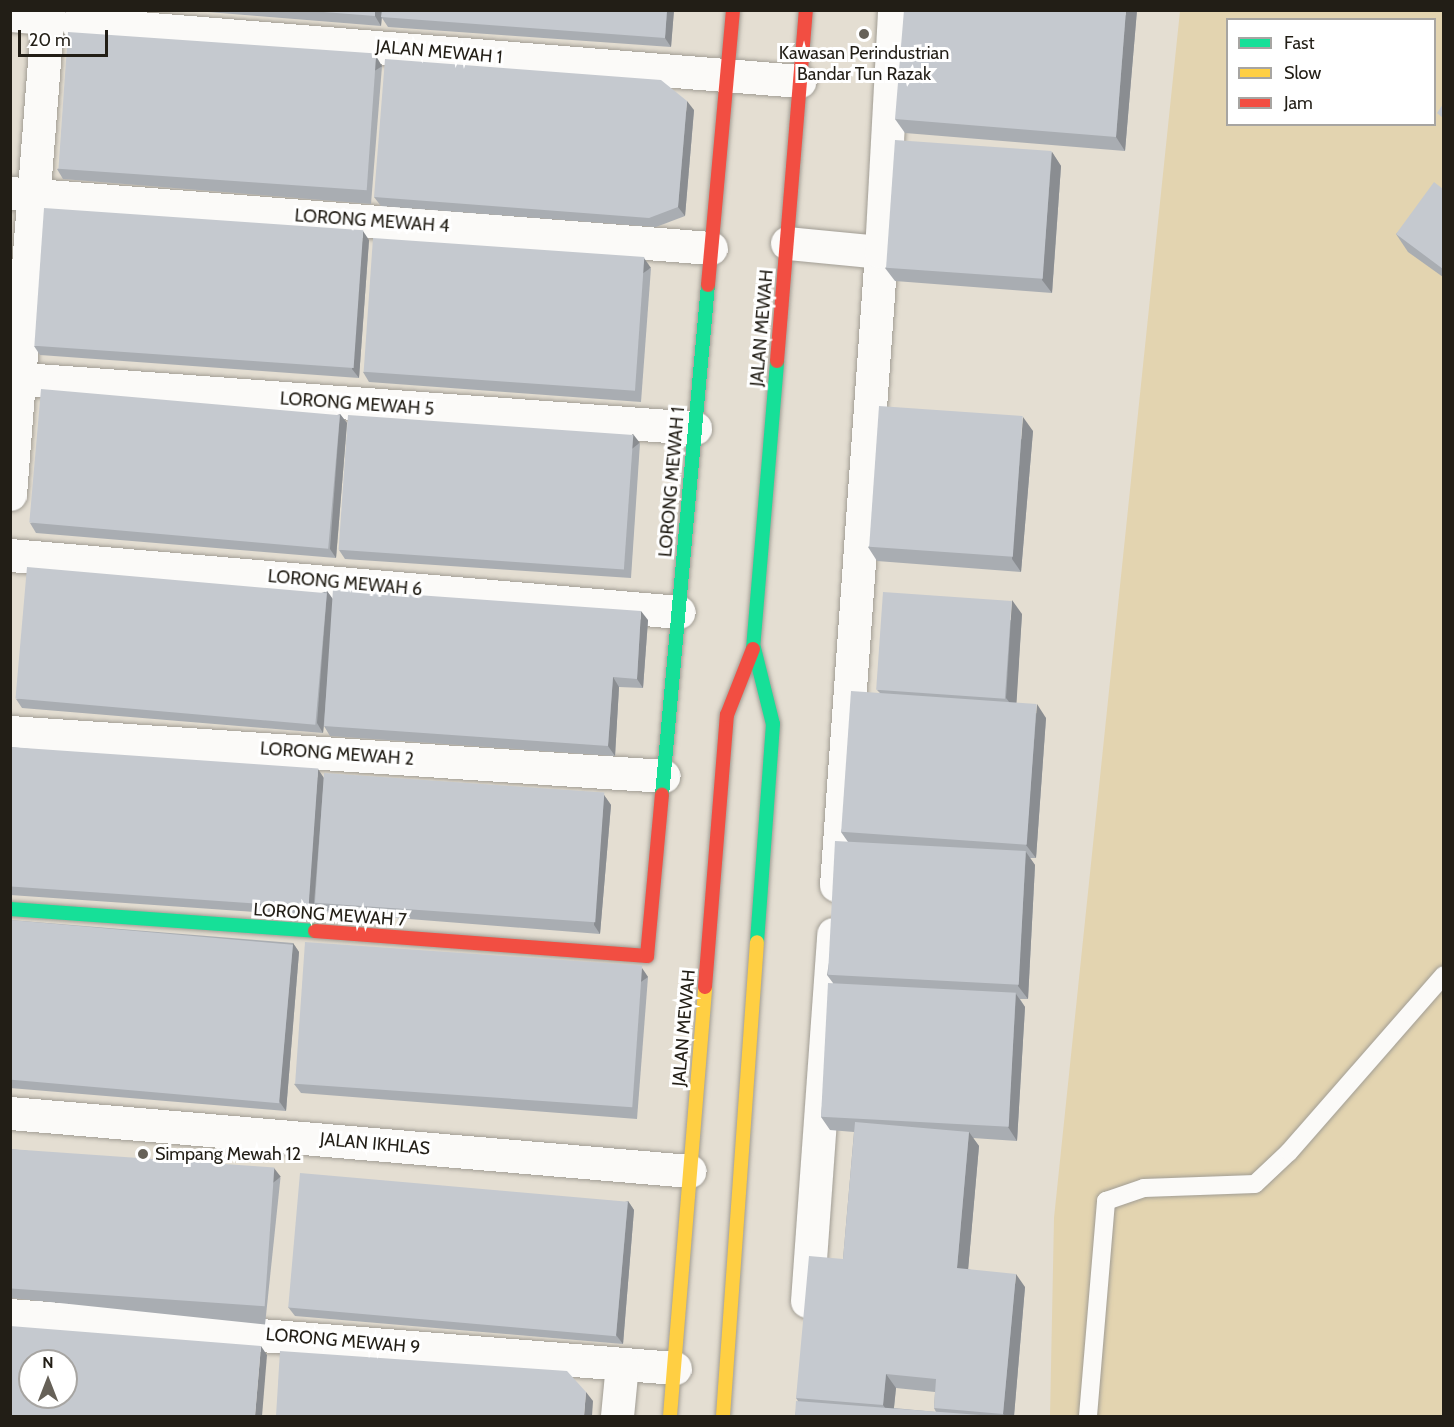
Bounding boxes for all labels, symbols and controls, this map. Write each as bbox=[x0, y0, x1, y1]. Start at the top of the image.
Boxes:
scale bar bbox=[21, 18, 111, 56]
legend bbox=[1226, 18, 1436, 126]
marker: Kawasan Perindustrian Bandar Tun Razak bbox=[857, 27, 871, 41]
text: 20 m bbox=[29, 29, 71, 51]
text: Fast bbox=[1284, 32, 1315, 54]
street label: JALAN MEWAH 1 bbox=[375, 36, 503, 68]
place label: Kawasan Perindustrian Bandar Tun Razak bbox=[779, 43, 949, 86]
text: Slow bbox=[1284, 62, 1321, 84]
text: Jam bbox=[1284, 92, 1313, 114]
street label: LORONG MEWAH 4 bbox=[294, 205, 450, 237]
street label: JALAN MEWAH bbox=[746, 269, 778, 387]
street label: LORONG MEWAH 5 bbox=[279, 388, 435, 420]
street label: LORONG MEWAH 1 bbox=[655, 406, 689, 558]
street label: LORONG MEWAH 6 bbox=[267, 565, 423, 601]
street label: LORONG MEWAH 2 bbox=[259, 738, 415, 770]
street label: LORONG MEWAH 7 bbox=[253, 899, 407, 931]
street label: JALAN MEWAH bbox=[668, 969, 700, 1087]
street label: JALAN IKHLAS bbox=[319, 1128, 431, 1160]
place label: Simpang Mewah 12 bbox=[155, 1143, 301, 1165]
marker: Simpang Mewah 12 bbox=[136, 1147, 150, 1161]
street label: LORONG MEWAH 9 bbox=[265, 1323, 421, 1359]
north arrow bbox=[18, 1349, 78, 1409]
text: N bbox=[42, 1353, 54, 1372]

